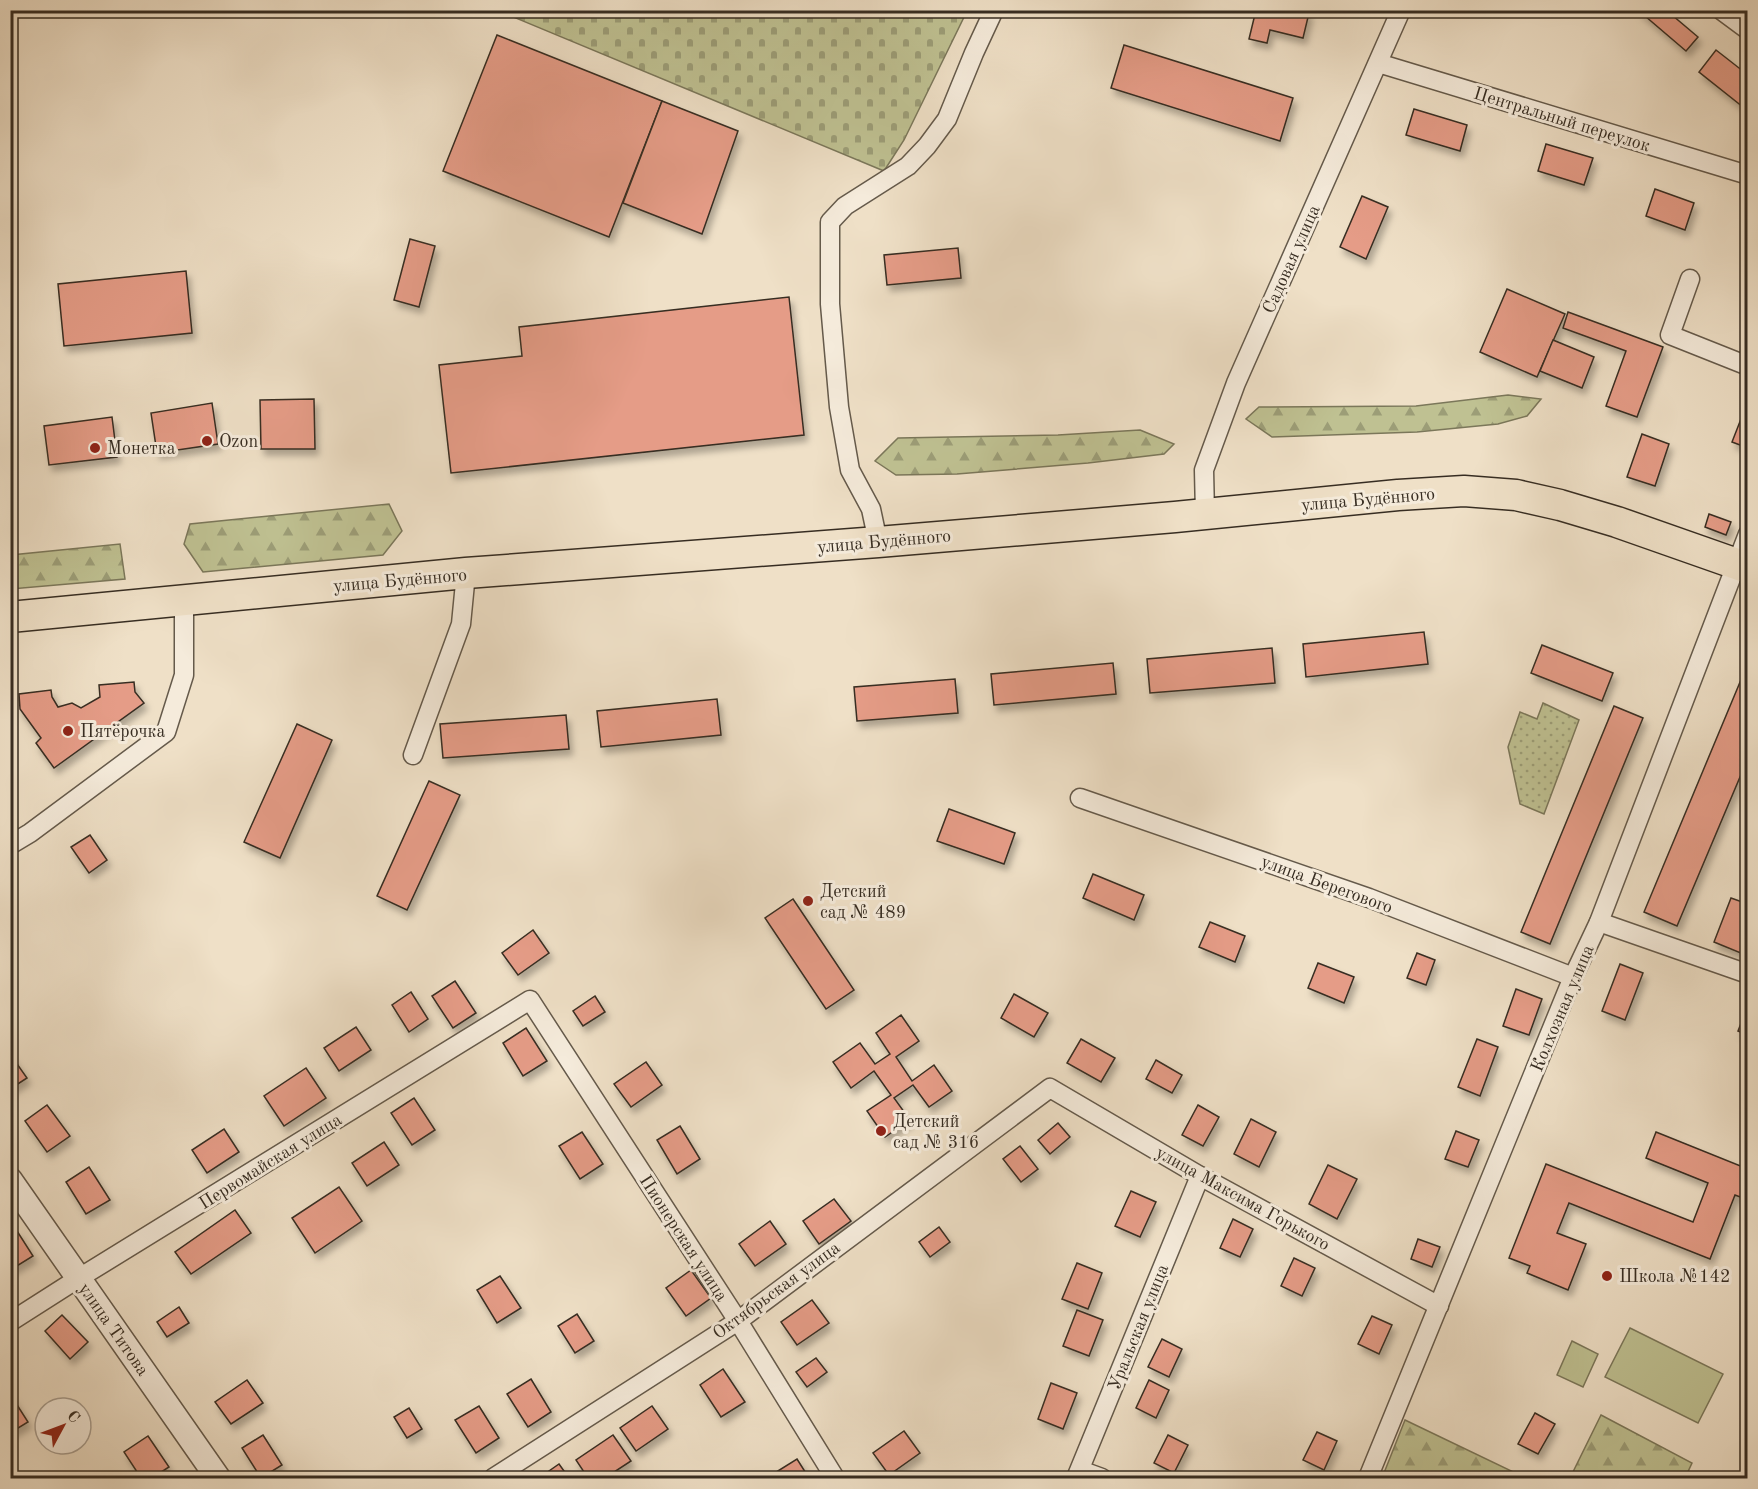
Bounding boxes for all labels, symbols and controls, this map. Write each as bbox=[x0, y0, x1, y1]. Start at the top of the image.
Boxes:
street label: Центральный переулок bbox=[1471, 85, 1652, 155]
street label: Садовая улица bbox=[1260, 202, 1324, 316]
place label: Ozon bbox=[219, 433, 258, 451]
marker: Ozon bbox=[200, 434, 214, 448]
place label: Монетка bbox=[107, 440, 176, 458]
marker: Монетка bbox=[88, 441, 102, 455]
street label: улица Будённого bbox=[1300, 485, 1436, 515]
street label: улица Будённого bbox=[816, 527, 952, 557]
street label: улица Будённого bbox=[332, 566, 468, 596]
place label: Пятёрочка bbox=[80, 723, 166, 741]
marker: Пятёрочка bbox=[61, 724, 75, 738]
street label: улица Берегового bbox=[1258, 853, 1395, 917]
place label: Детский сад № 489 bbox=[820, 883, 906, 922]
marker: Детский сад № 489 bbox=[801, 894, 815, 908]
street label: Колхозная улица bbox=[1528, 942, 1598, 1074]
street label: Первомайская улица bbox=[196, 1111, 345, 1213]
place label: Детский сад № 316 bbox=[893, 1113, 979, 1152]
marker: Детский сад № 316 bbox=[874, 1124, 888, 1138]
street label: улица Максима Горького bbox=[1153, 1144, 1333, 1254]
street label: Пионерская улица bbox=[636, 1172, 731, 1305]
street label: Октябрьская улица bbox=[710, 1239, 844, 1343]
street label: Уральская улица bbox=[1105, 1262, 1172, 1393]
place label: Школа №142 bbox=[1619, 1268, 1730, 1286]
marker: Школа №142 bbox=[1600, 1269, 1614, 1283]
street label: улица Титова bbox=[75, 1280, 152, 1379]
north arrow bbox=[33, 1396, 93, 1456]
text: С bbox=[63, 1408, 82, 1427]

